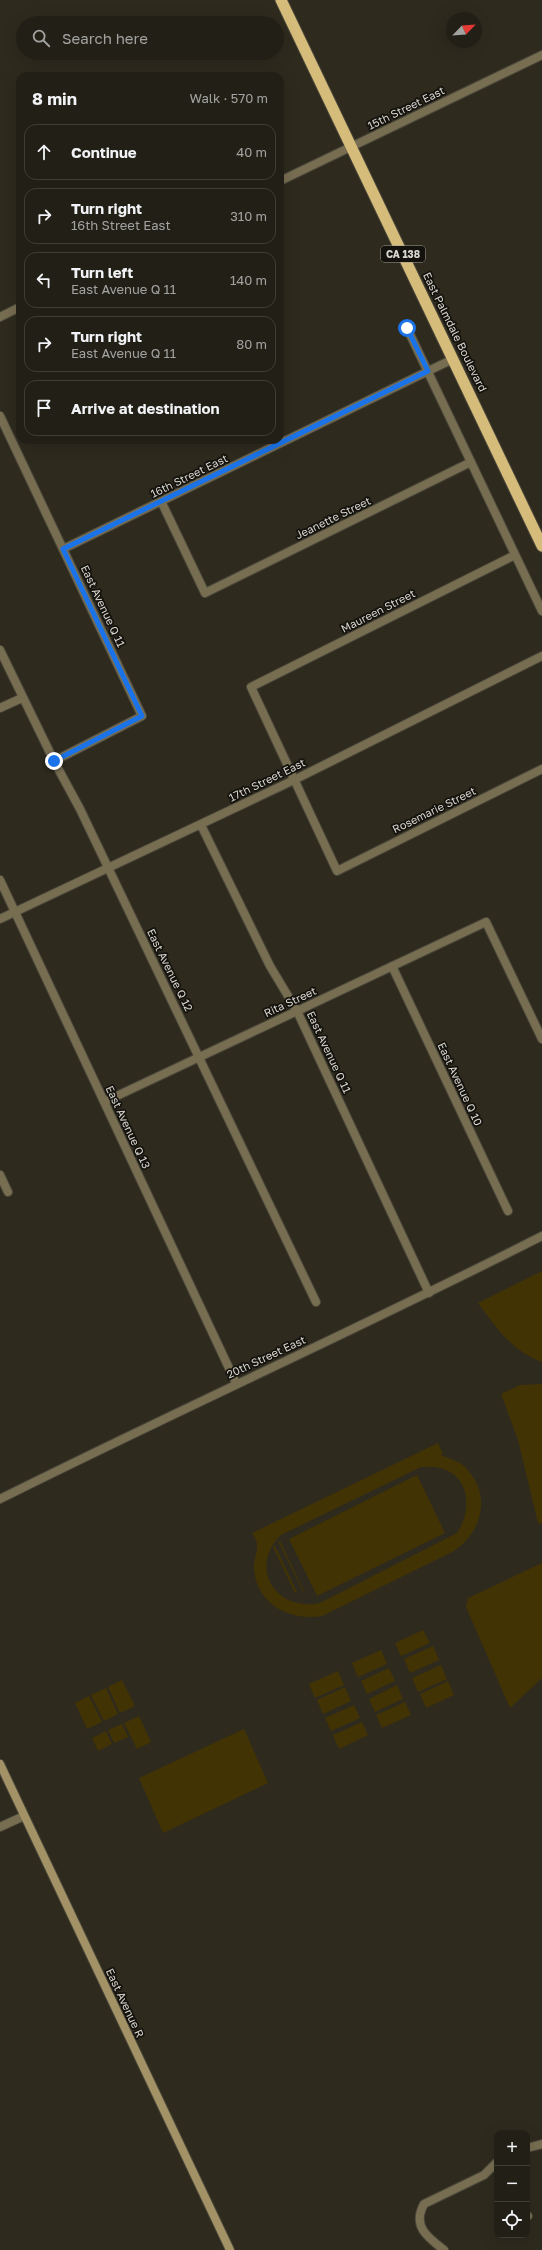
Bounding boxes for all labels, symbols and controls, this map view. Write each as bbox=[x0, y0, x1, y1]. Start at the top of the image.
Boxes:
north arrow bbox=[446, 12, 482, 48]
search box bbox=[16, 16, 284, 60]
icon: search bbox=[30, 27, 52, 49]
text: Search here bbox=[62, 29, 148, 47]
street label: 15th Street East bbox=[365, 83, 446, 132]
text: 8 min bbox=[32, 88, 77, 109]
text: Walk · 570 m bbox=[190, 90, 268, 106]
icon: ahead bbox=[33, 141, 55, 163]
text: Continue bbox=[71, 143, 137, 161]
text: 40 m bbox=[236, 144, 267, 160]
text: Turn right bbox=[71, 199, 142, 217]
icon: right bbox=[33, 205, 55, 227]
text: 310 m bbox=[230, 208, 267, 224]
text: 16th Street East bbox=[71, 217, 171, 233]
road number: CA 138 bbox=[381, 246, 425, 262]
text: Turn left bbox=[71, 263, 133, 281]
icon: left bbox=[33, 269, 55, 291]
street label: East Palmdale Boulevard bbox=[421, 270, 490, 394]
text: 140 m bbox=[230, 272, 267, 288]
text: East Avenue Q 11 bbox=[71, 281, 176, 297]
route start bbox=[398, 319, 416, 337]
text: Turn right bbox=[71, 327, 142, 345]
icon: right bbox=[33, 333, 55, 355]
text: 80 m bbox=[236, 336, 267, 352]
text: East Avenue Q 11 bbox=[71, 345, 176, 361]
icon: arrive bbox=[33, 397, 55, 419]
text: Arrive at destination bbox=[71, 399, 220, 417]
street label: 16th Street East bbox=[148, 451, 229, 500]
street label: Jeanette Street bbox=[293, 494, 373, 541]
street label: East Avenue Q 11 bbox=[79, 563, 128, 649]
street label: Maureen Street bbox=[339, 586, 417, 635]
route end bbox=[45, 752, 63, 770]
street label: 17th Street East bbox=[226, 755, 307, 804]
street label: Rosemarie Street bbox=[390, 784, 478, 835]
street label: East Avenue Q 12 bbox=[145, 926, 196, 1013]
street label: Rita Street bbox=[262, 984, 318, 1019]
street label: East Avenue Q 11 bbox=[305, 1009, 354, 1095]
street label: East Avenue Q 10 bbox=[435, 1040, 486, 1128]
street label: East Avenue Q 13 bbox=[104, 1083, 153, 1170]
street label: 20th Street East bbox=[224, 1333, 307, 1381]
street label: East Avenue R bbox=[104, 1966, 147, 2039]
map controls bbox=[494, 2130, 530, 2238]
button: + bbox=[494, 2130, 530, 2166]
button: − bbox=[494, 2166, 530, 2202]
button: locate bbox=[494, 2202, 530, 2238]

